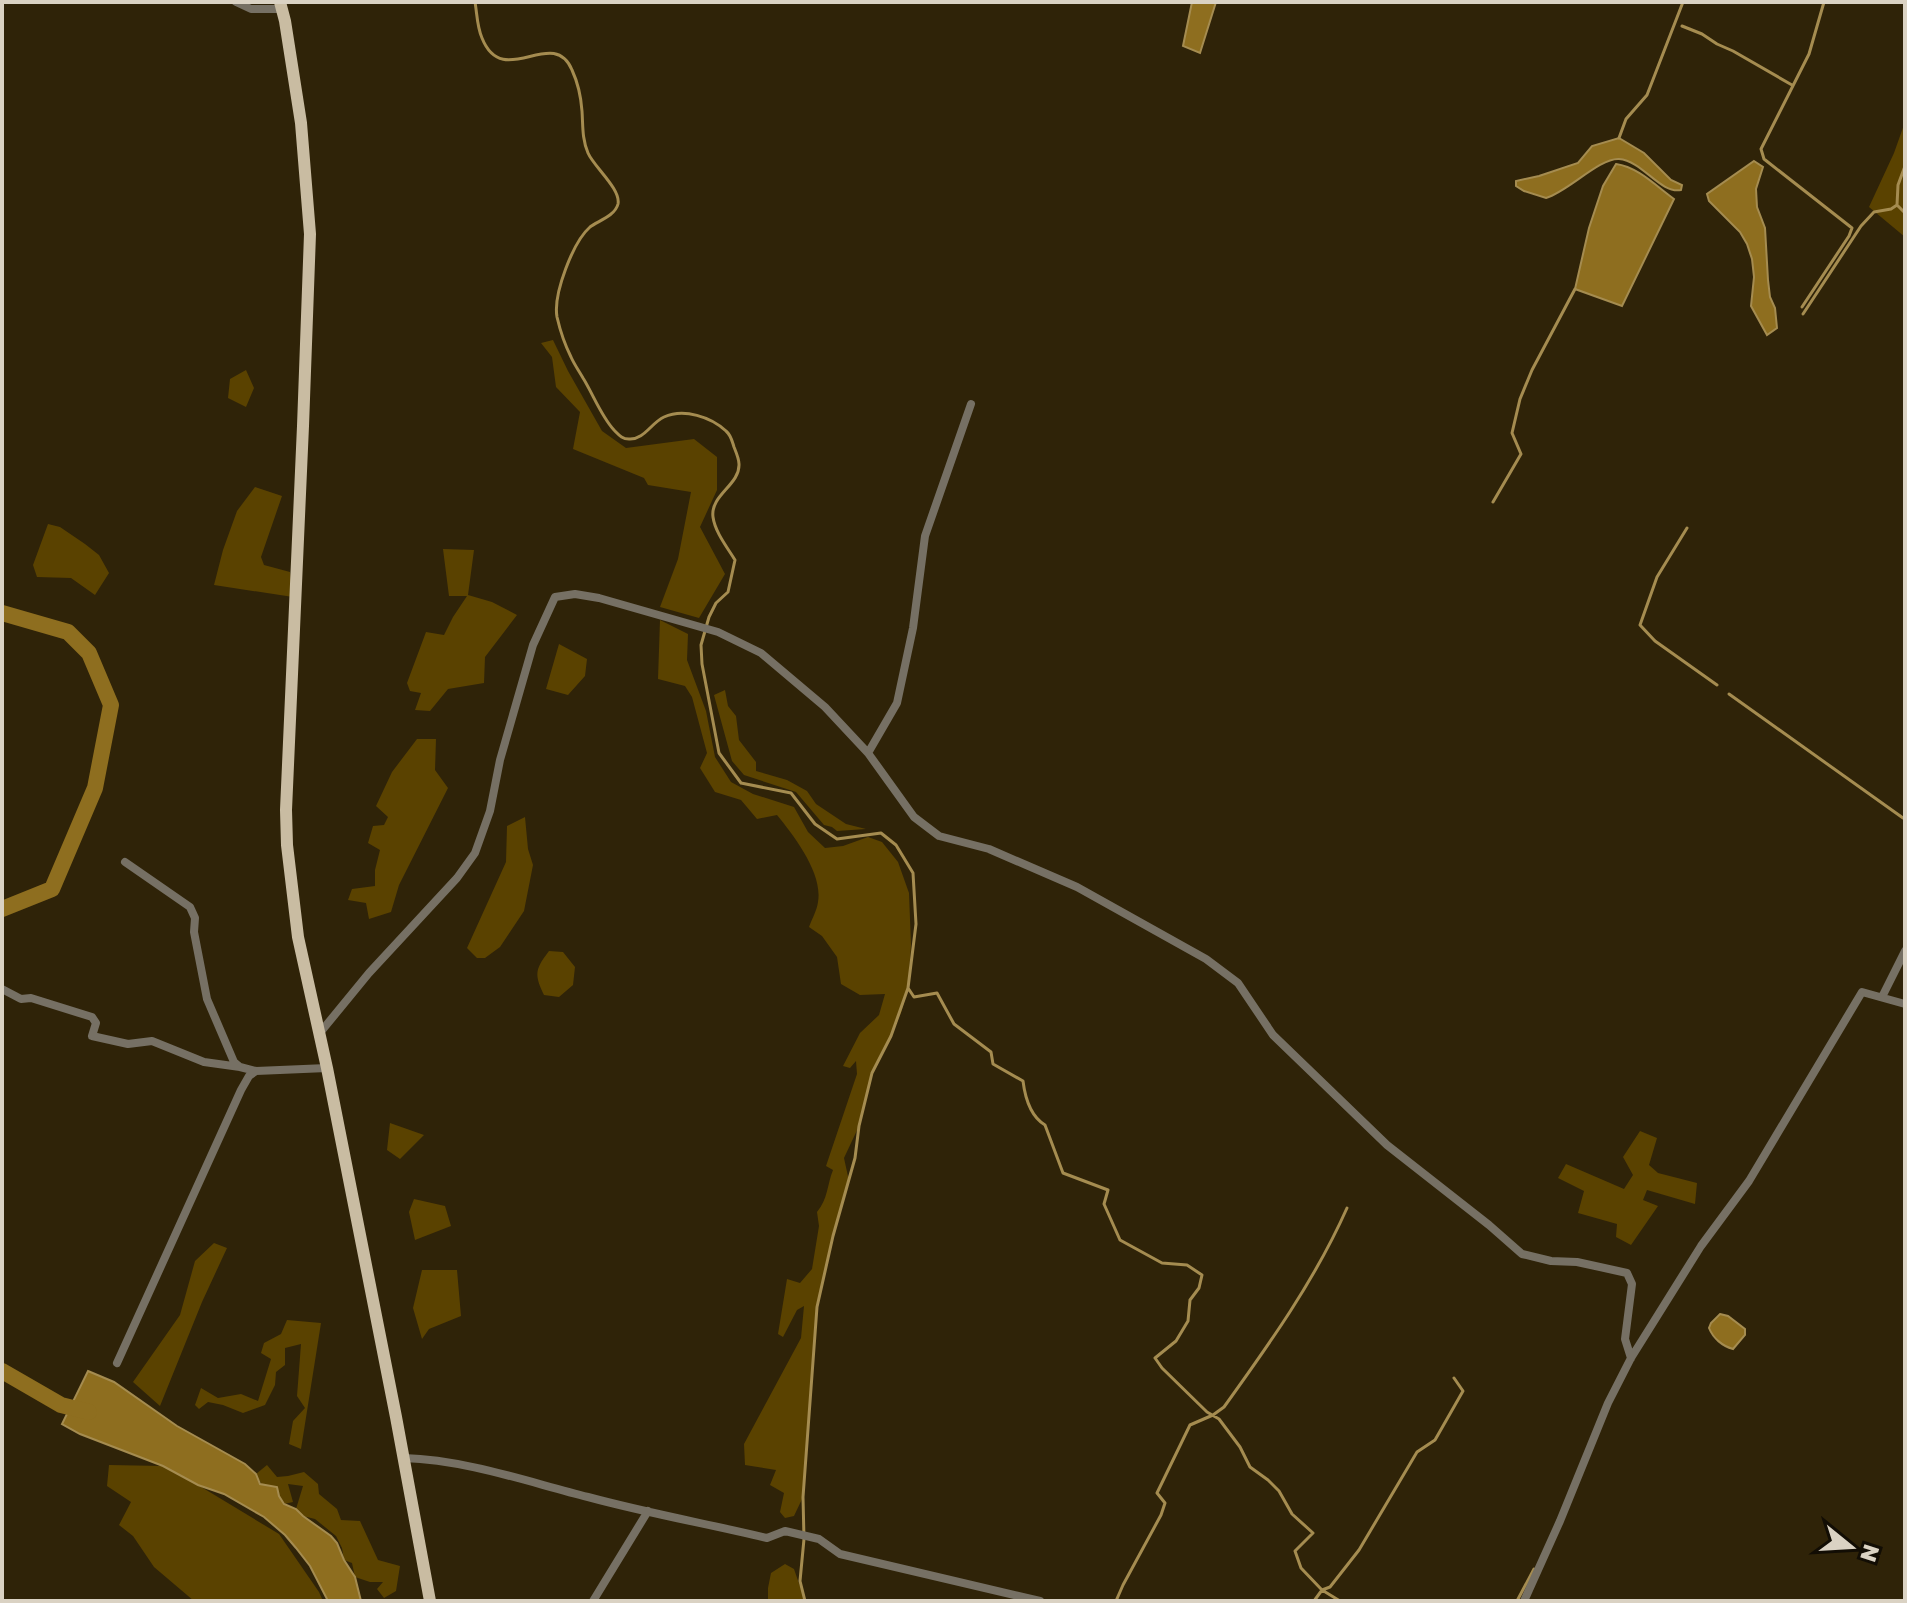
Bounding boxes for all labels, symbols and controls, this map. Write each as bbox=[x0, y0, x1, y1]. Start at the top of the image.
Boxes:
north arrow bbox=[1811, 1507, 1891, 1587]
text: N bbox=[1855, 1541, 1886, 1565]

